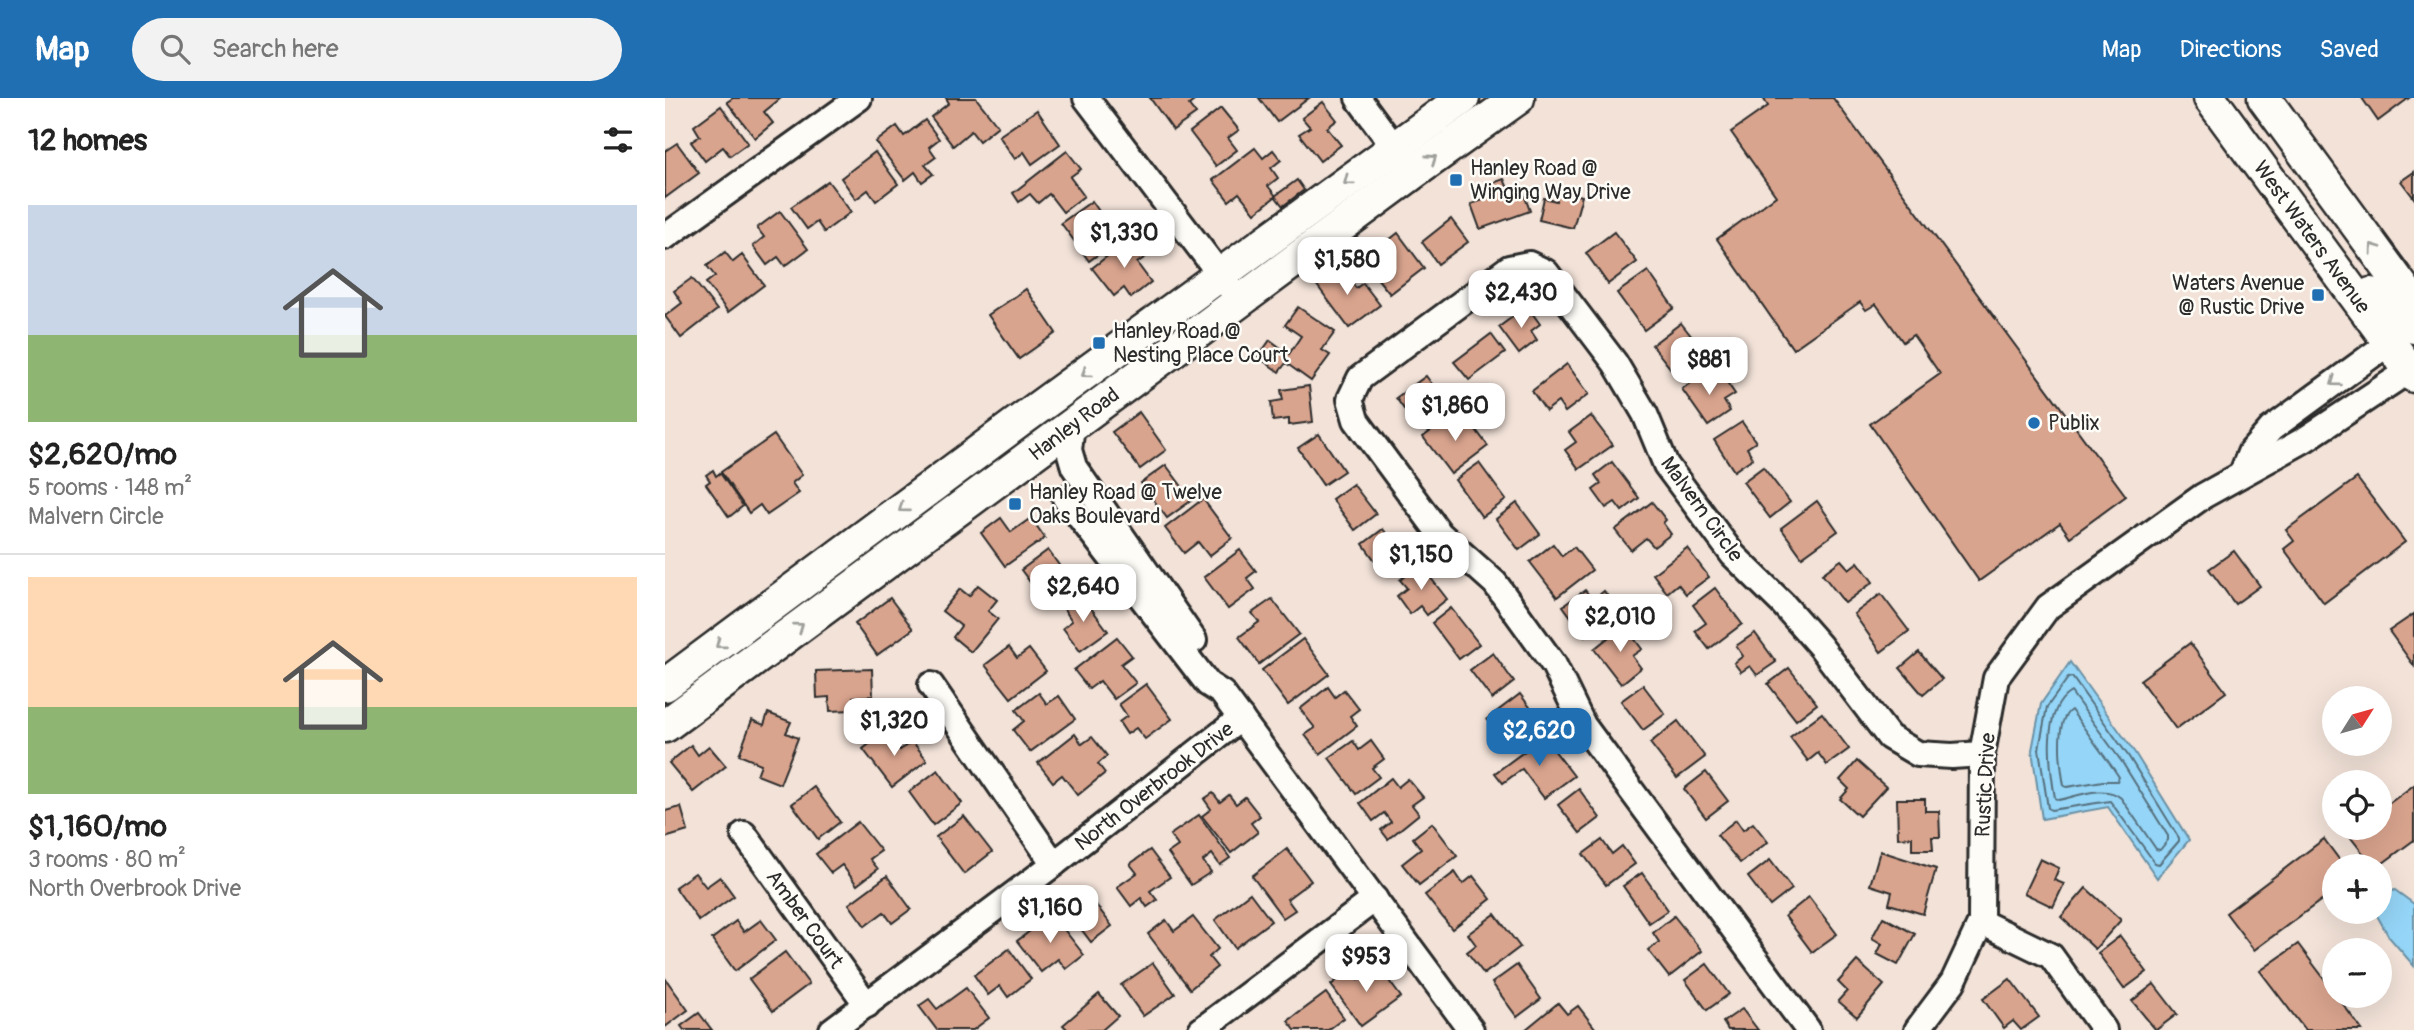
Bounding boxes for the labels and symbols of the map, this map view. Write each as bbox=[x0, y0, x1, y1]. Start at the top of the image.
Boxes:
one-way arrow bbox=[1424, 155, 1437, 167]
place label: Hanley Road @ Winging Way Drive bbox=[1470, 155, 1631, 206]
street label: West Waters Avenue bbox=[2247, 156, 2377, 320]
marker: Hanley Road @ Winging Way Drive bbox=[1448, 172, 1464, 188]
one-way arrow bbox=[1344, 173, 1356, 185]
pin: $1,330 bbox=[1067, 211, 1181, 270]
pin: $1,580 bbox=[1290, 238, 1404, 297]
one-way arrow bbox=[2370, 243, 2382, 256]
place label: Waters Avenue @ Rustic Drive bbox=[2172, 270, 2305, 321]
pin: $2,430 bbox=[1464, 271, 1578, 330]
marker: Waters Avenue @ Rustic Drive bbox=[2310, 287, 2326, 303]
place label: Hanley Road @ Nesting Place Court bbox=[1113, 318, 1289, 369]
marker: Hanley Road @ Nesting Place Court bbox=[1091, 335, 1107, 351]
pin: $881 bbox=[1668, 338, 1750, 397]
one-way arrow bbox=[1081, 365, 1094, 377]
one-way arrow bbox=[2330, 374, 2343, 386]
street label: Hanley Road bbox=[1024, 382, 1125, 467]
pin: $1,860 bbox=[1398, 384, 1512, 443]
place label: Publix bbox=[2048, 410, 2100, 437]
marker: Publix bbox=[2026, 415, 2042, 431]
street label: Malvern Circle bbox=[1654, 451, 1749, 568]
place label: Hanley Road @ Twelve Oaks Boulevard bbox=[1029, 479, 1223, 530]
marker: Hanley Road @ Twelve Oaks Boulevard bbox=[1007, 496, 1023, 512]
one-way arrow bbox=[898, 500, 910, 512]
pin: $1,150 bbox=[1364, 532, 1478, 592]
pin: $2,640 bbox=[1026, 564, 1140, 624]
pin: $2,010 bbox=[1563, 594, 1677, 654]
one-way arrow bbox=[791, 623, 804, 635]
one-way arrow bbox=[715, 636, 728, 648]
north arrow bbox=[2322, 686, 2392, 756]
pin: $1,320 bbox=[837, 698, 951, 758]
pin: $2,620 bbox=[1482, 708, 1596, 768]
street label: North Overbrook Drive bbox=[1069, 715, 1240, 857]
street label: Rustic Drive bbox=[1969, 732, 2002, 838]
street label: Amber Court bbox=[760, 865, 850, 974]
pin: $1,160 bbox=[993, 886, 1107, 945]
pin: $953 bbox=[1325, 934, 1407, 994]

